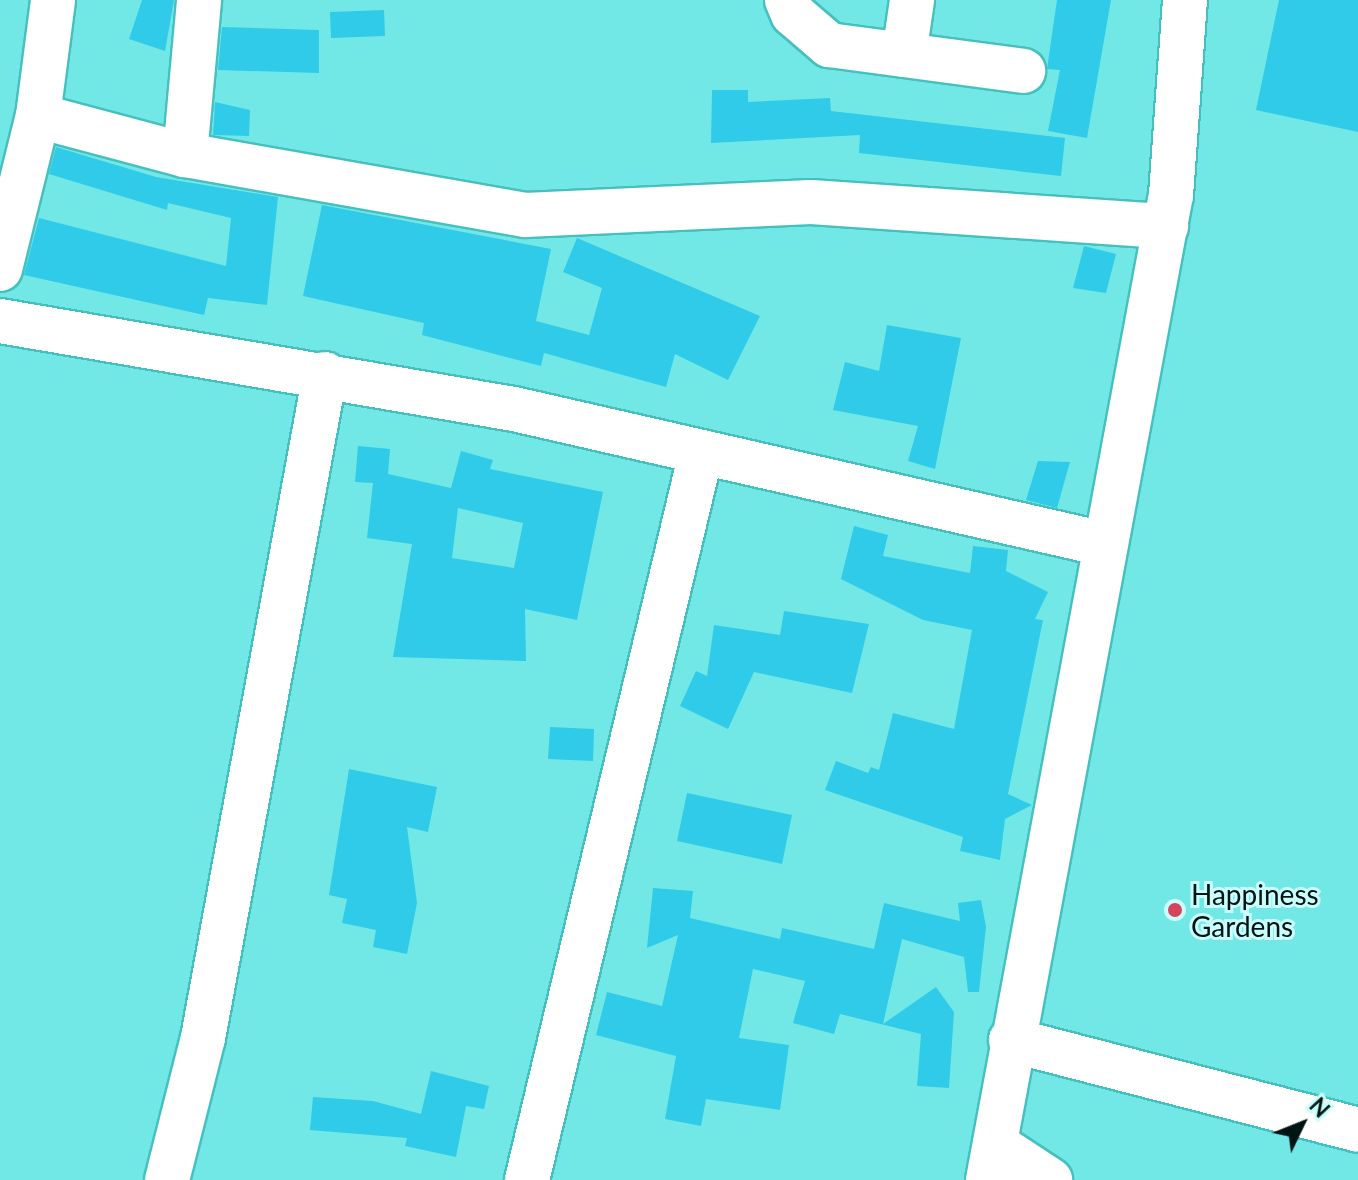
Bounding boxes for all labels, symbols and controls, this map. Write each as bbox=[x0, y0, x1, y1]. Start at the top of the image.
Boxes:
place label: Happiness Gardens bbox=[1191, 877, 1319, 943]
marker: Happiness Gardens bbox=[1166, 901, 1184, 919]
north arrow bbox=[1262, 1084, 1342, 1164]
text: N bbox=[1304, 1092, 1336, 1123]

